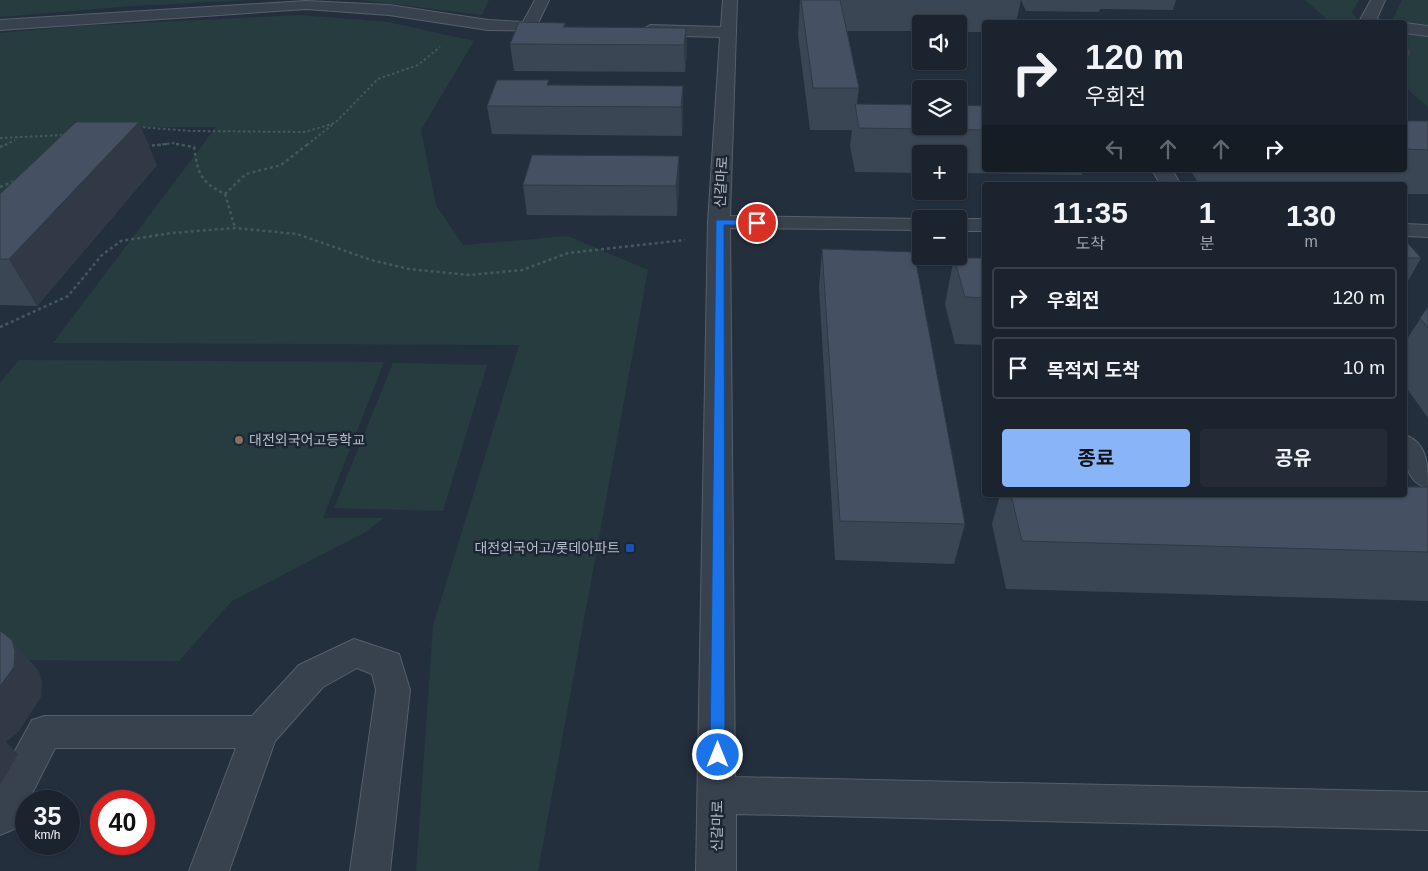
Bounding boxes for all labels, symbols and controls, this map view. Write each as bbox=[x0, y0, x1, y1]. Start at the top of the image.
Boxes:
map controls bbox=[912, 15, 967, 265]
button: sound bbox=[912, 15, 967, 70]
text: 120 m bbox=[1085, 37, 1184, 76]
icon: right bbox=[1002, 40, 1067, 105]
button: layers bbox=[912, 80, 967, 135]
text: 우회전 bbox=[1085, 84, 1146, 109]
icon: left bbox=[1101, 135, 1129, 163]
icon: ahead bbox=[1154, 135, 1182, 163]
icon: ahead bbox=[1207, 135, 1235, 163]
icon: right bbox=[1260, 135, 1288, 163]
button: + bbox=[912, 145, 967, 200]
street label: 신갈마로 bbox=[712, 156, 730, 208]
text: 11:35 bbox=[1053, 196, 1128, 229]
text: 1 bbox=[1199, 196, 1215, 229]
text: 130 bbox=[1286, 199, 1336, 232]
pin bbox=[736, 202, 778, 244]
icon: arrive bbox=[743, 209, 771, 237]
button: − bbox=[912, 210, 967, 265]
text: m bbox=[1304, 233, 1318, 250]
text: 도착 bbox=[1076, 235, 1105, 252]
text: 분 bbox=[1200, 235, 1214, 252]
icon: right bbox=[1004, 284, 1032, 312]
text: 120 m bbox=[1332, 287, 1385, 308]
text: 우회전 bbox=[1047, 290, 1099, 311]
icon: arrive bbox=[1004, 354, 1032, 382]
text: 10 m bbox=[1343, 357, 1385, 378]
text: 목적지 도착 bbox=[1047, 360, 1140, 381]
button: 종료 bbox=[1002, 429, 1190, 487]
button: 공유 bbox=[1200, 429, 1387, 487]
place label: 대전외국어고등학교 bbox=[249, 432, 365, 448]
marker: 대전외국어고등학교 bbox=[233, 434, 245, 446]
place label: 대전외국어고/롯데아파트 bbox=[474, 540, 620, 556]
marker: 대전외국어고/롯데아파트 bbox=[624, 542, 636, 554]
position arrow bbox=[691, 728, 743, 780]
speed limit sign: 40 bbox=[90, 790, 155, 855]
street label: 신갈마로 bbox=[709, 800, 725, 852]
text: 35 bbox=[34, 802, 61, 830]
text: km/h bbox=[34, 828, 61, 842]

